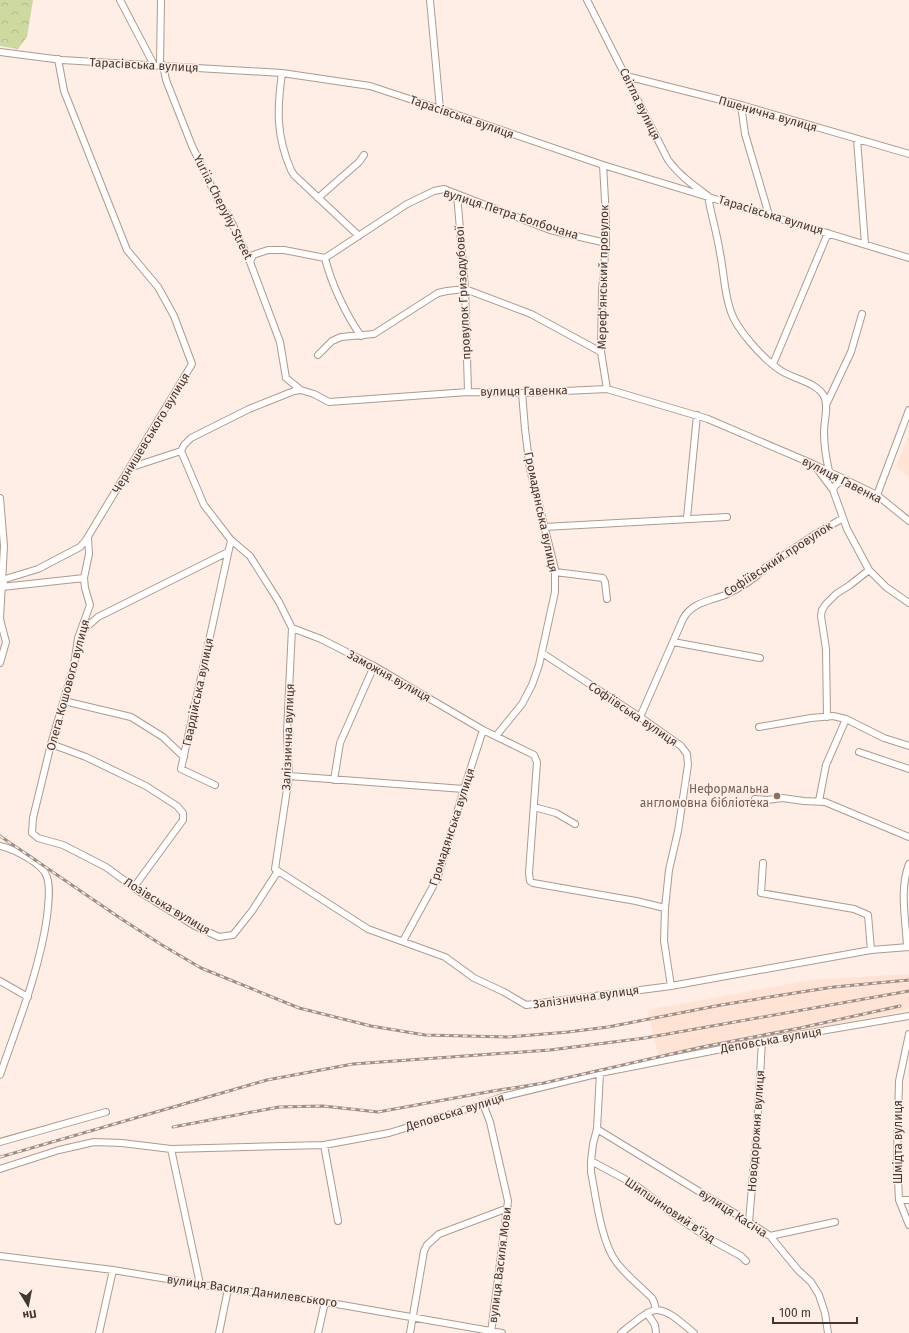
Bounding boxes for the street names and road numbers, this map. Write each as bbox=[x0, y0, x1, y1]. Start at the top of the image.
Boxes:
street label: Тарасівська вулиця bbox=[89, 55, 199, 75]
street label: Світла вулиця bbox=[617, 66, 663, 142]
street label: Тарасівська вулиця bbox=[408, 93, 516, 141]
street label: Пшенична вулиця bbox=[717, 93, 819, 135]
street label: Yuriia Chepyhy Street bbox=[190, 152, 256, 262]
street label: вулиця Петра Болбочана bbox=[442, 186, 580, 242]
street label: Тарасівська вулиця bbox=[717, 192, 825, 238]
street label: Мереф'янський провулок bbox=[595, 204, 611, 350]
street label: провулок Гризодубової bbox=[452, 225, 473, 360]
street label: Чернишевського вулиця bbox=[109, 370, 193, 496]
street label: вулиця Гавенка bbox=[480, 383, 568, 399]
street label: Громадянська вулиця bbox=[521, 450, 561, 574]
street label: вулиця Гавенка bbox=[800, 454, 884, 506]
street label: Софіївський провулок bbox=[721, 518, 835, 599]
street label: Олега Кошового вулиця bbox=[44, 618, 92, 752]
street label: Гвардійська вулиця bbox=[180, 637, 216, 747]
street label: Заможня вулиця bbox=[345, 647, 433, 705]
street label: Софіївська вулиця bbox=[586, 679, 680, 749]
street label: Залізнична вулиця bbox=[279, 683, 297, 791]
street label: Громадянська вулиця bbox=[426, 766, 478, 888]
street label: Лозівська вулиця bbox=[121, 875, 213, 937]
street label: Залізнична вулиця bbox=[532, 983, 640, 1011]
street label: Деповська вулиця bbox=[718, 1024, 823, 1056]
street label: Новодорожня вулиця bbox=[745, 1070, 767, 1192]
street label: Деповська вулиця bbox=[403, 1090, 506, 1134]
street label: Шмідта вулиця bbox=[891, 1100, 905, 1184]
street label: Шипшиновий в'їзд bbox=[622, 1174, 718, 1246]
street label: вулиця Касіча bbox=[696, 1186, 770, 1240]
street label: вулиця Василя Мови bbox=[486, 1206, 514, 1324]
street label: вулиця Василя Данилевського bbox=[166, 1272, 338, 1310]

